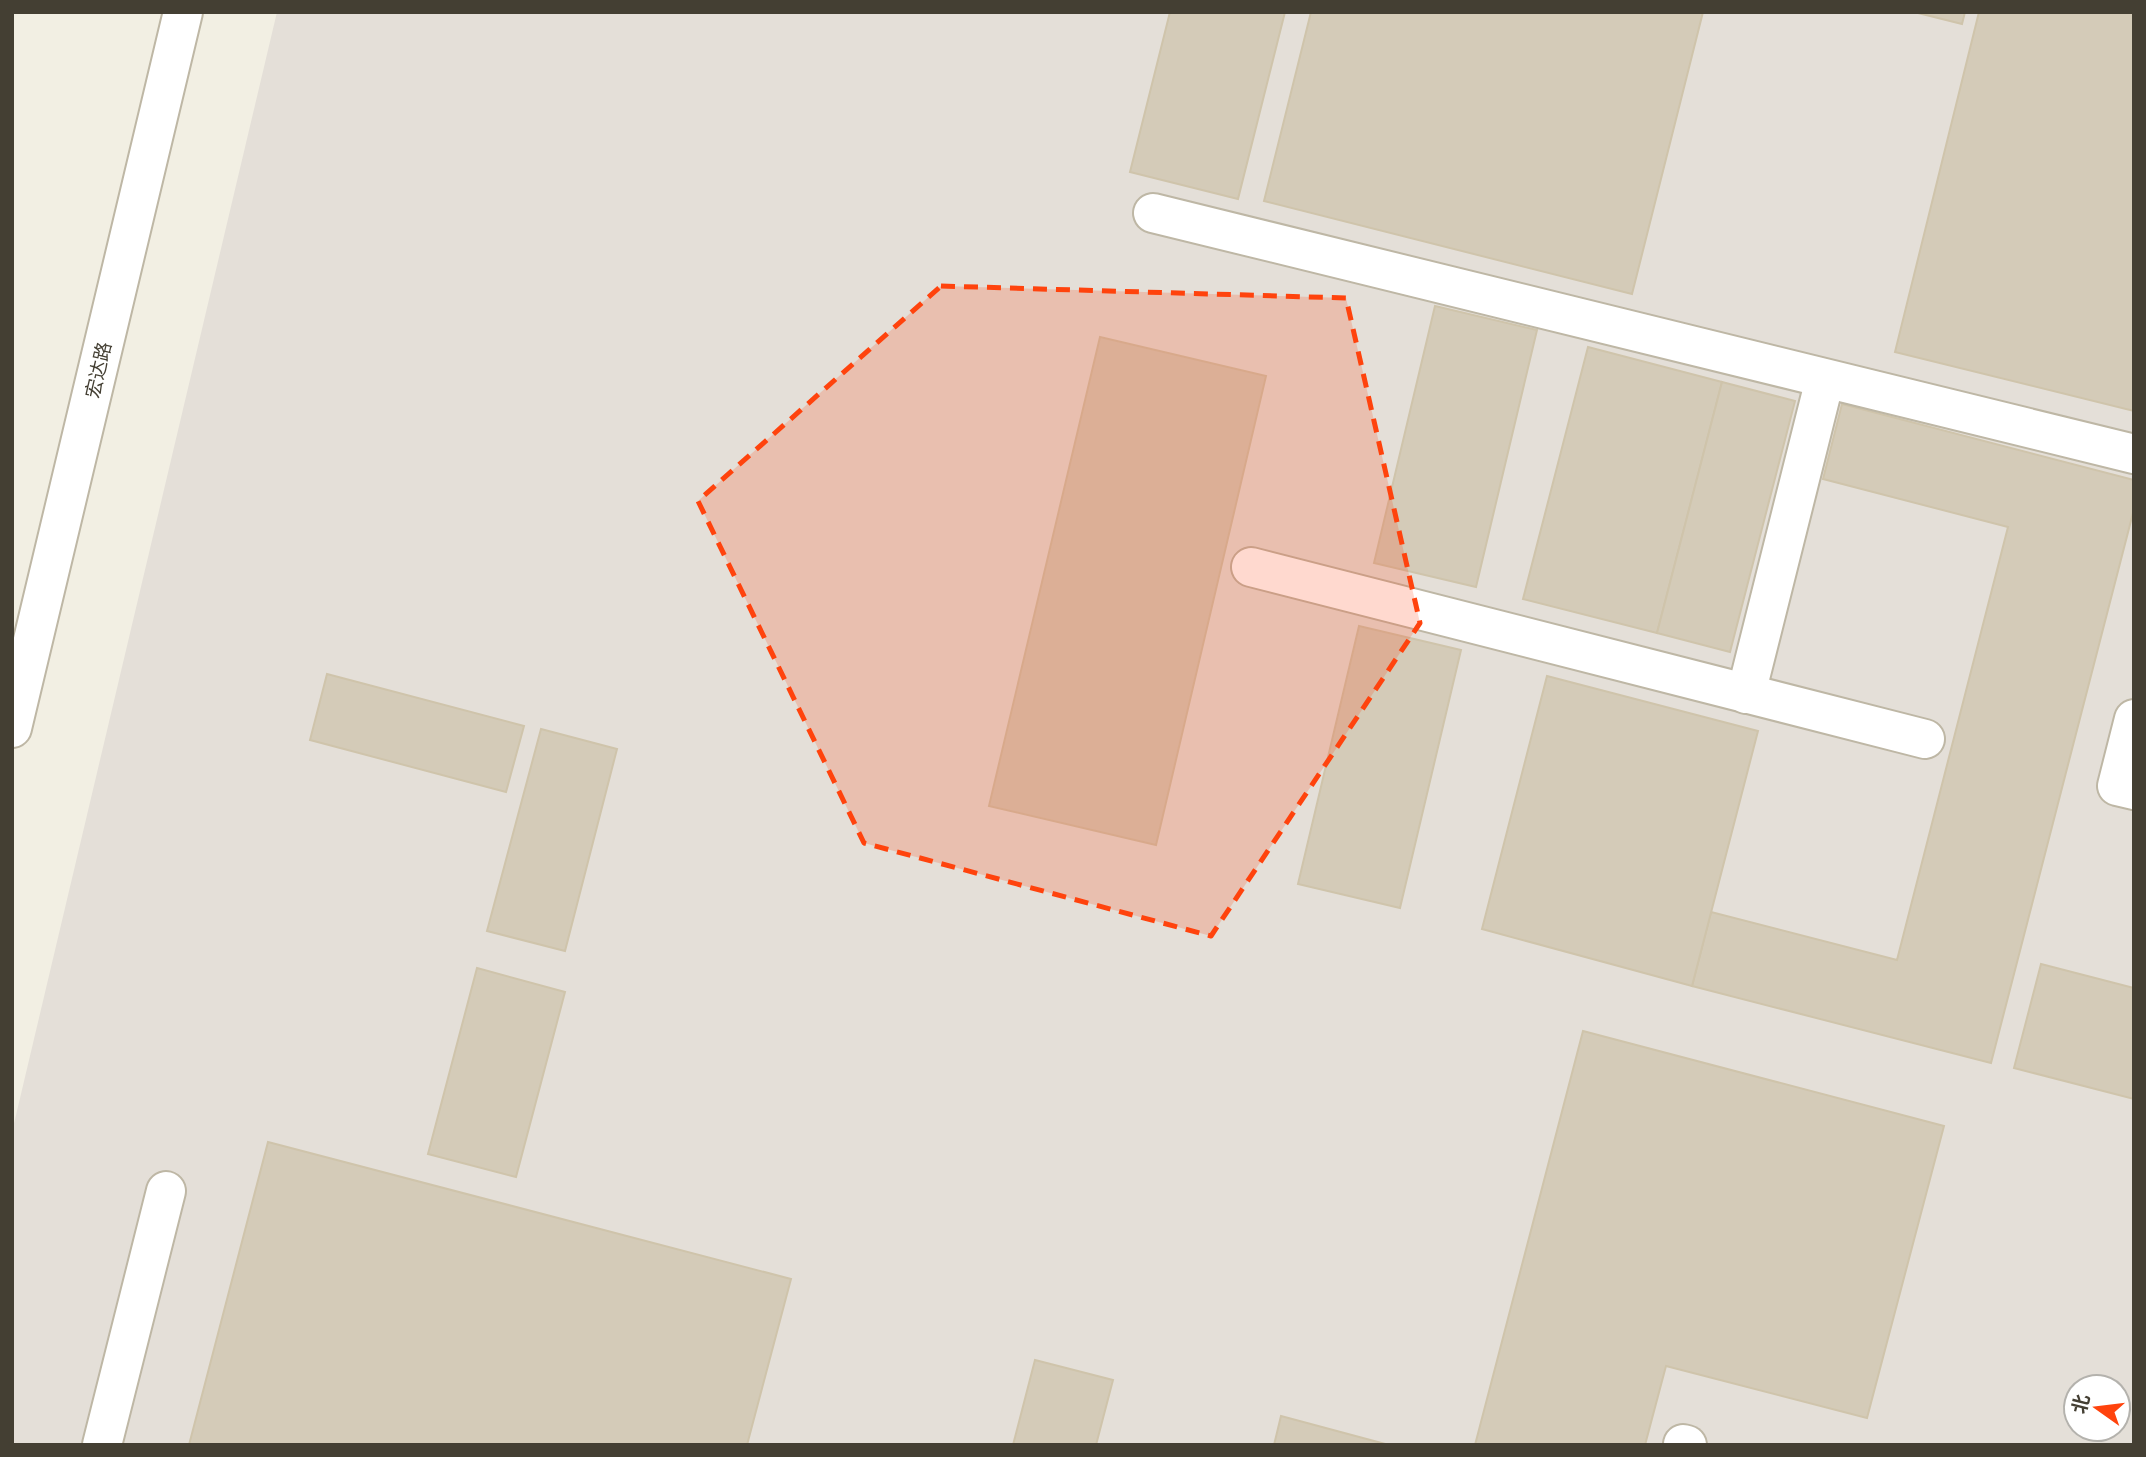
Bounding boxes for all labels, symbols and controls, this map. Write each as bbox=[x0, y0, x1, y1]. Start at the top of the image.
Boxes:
street label: 宏达路 bbox=[80, 340, 116, 400]
north arrow bbox=[2062, 1373, 2132, 1443]
text: 北 bbox=[2067, 1392, 2094, 1416]

